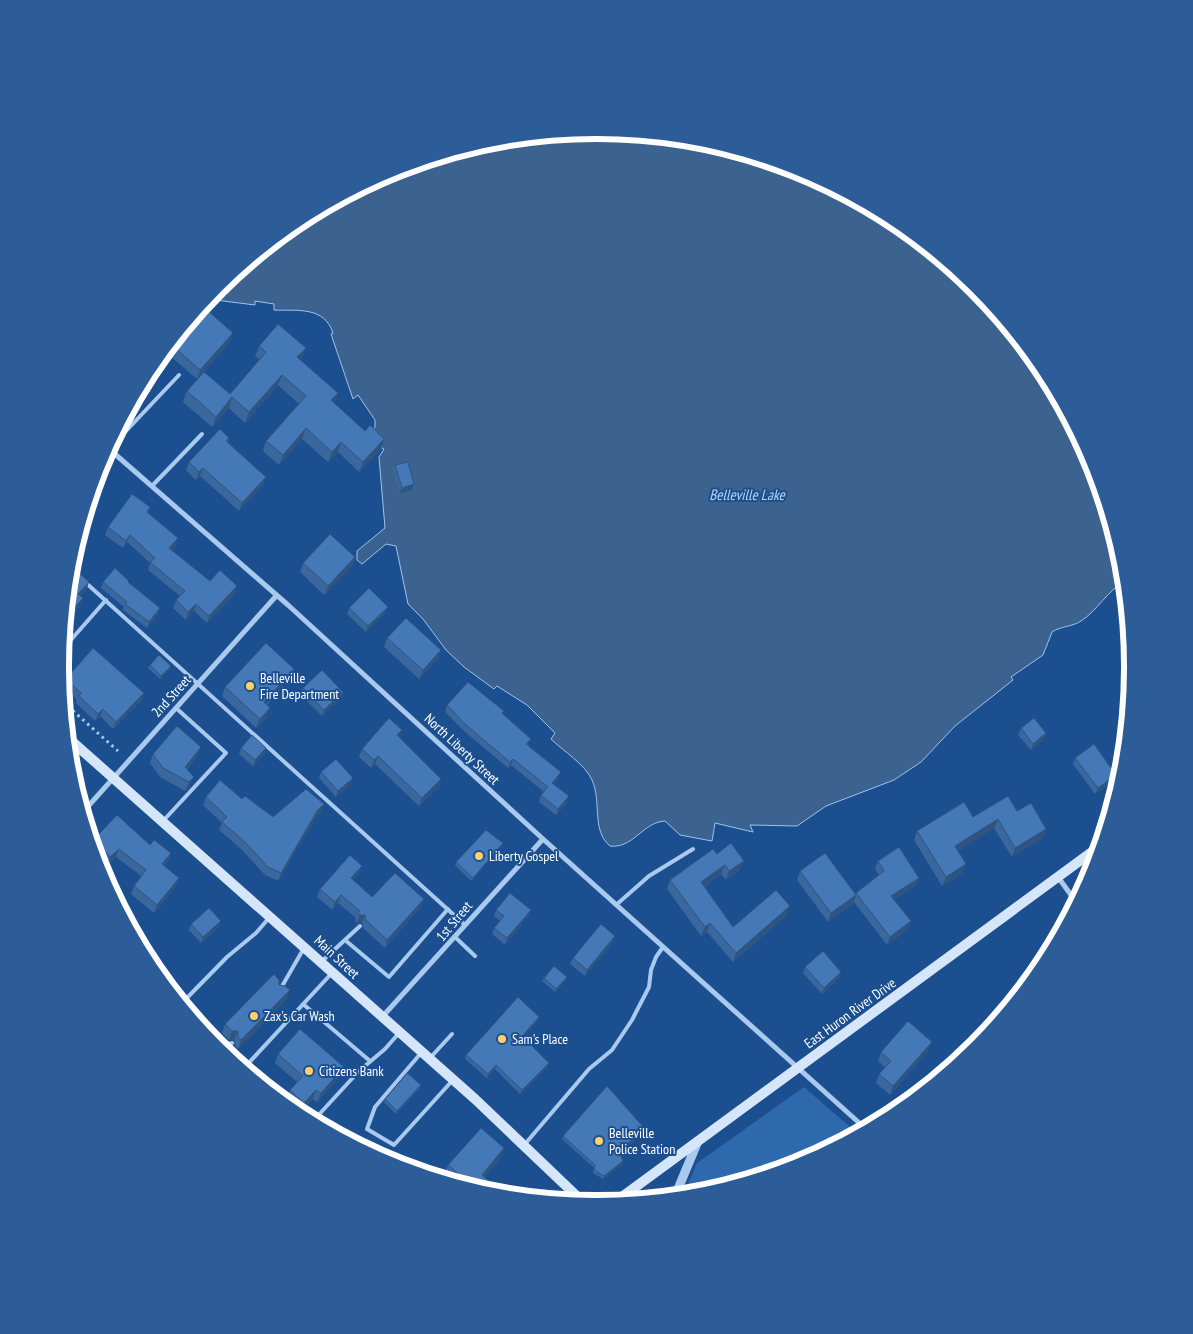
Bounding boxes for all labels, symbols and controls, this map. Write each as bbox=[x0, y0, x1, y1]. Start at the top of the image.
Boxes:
water label: Belleville Lake bbox=[709, 485, 786, 504]
place label: Belleville Fire Department bbox=[260, 669, 339, 703]
street label: 2nd Street bbox=[147, 671, 195, 721]
marker: Belleville Fire Department bbox=[244, 680, 256, 692]
street label: North Liberty Street bbox=[421, 710, 503, 788]
place label: Liberty Gospel bbox=[489, 847, 559, 865]
marker: Liberty Gospel bbox=[473, 850, 485, 862]
street label: 1st Street bbox=[432, 897, 476, 945]
street label: Main Street bbox=[311, 931, 364, 983]
street label: East Huron River Drive bbox=[801, 974, 900, 1052]
place label: Zax's Car Wash bbox=[264, 1007, 335, 1025]
marker: Zax's Car Wash bbox=[248, 1010, 260, 1022]
place label: Sam's Place bbox=[512, 1030, 568, 1048]
marker: Sam's Place bbox=[496, 1033, 508, 1045]
place label: Citizens Bank bbox=[319, 1062, 384, 1080]
marker: Citizens Bank bbox=[303, 1065, 315, 1077]
place label: Belleville Police Station bbox=[609, 1124, 675, 1158]
marker: Belleville Police Station bbox=[593, 1135, 605, 1147]

